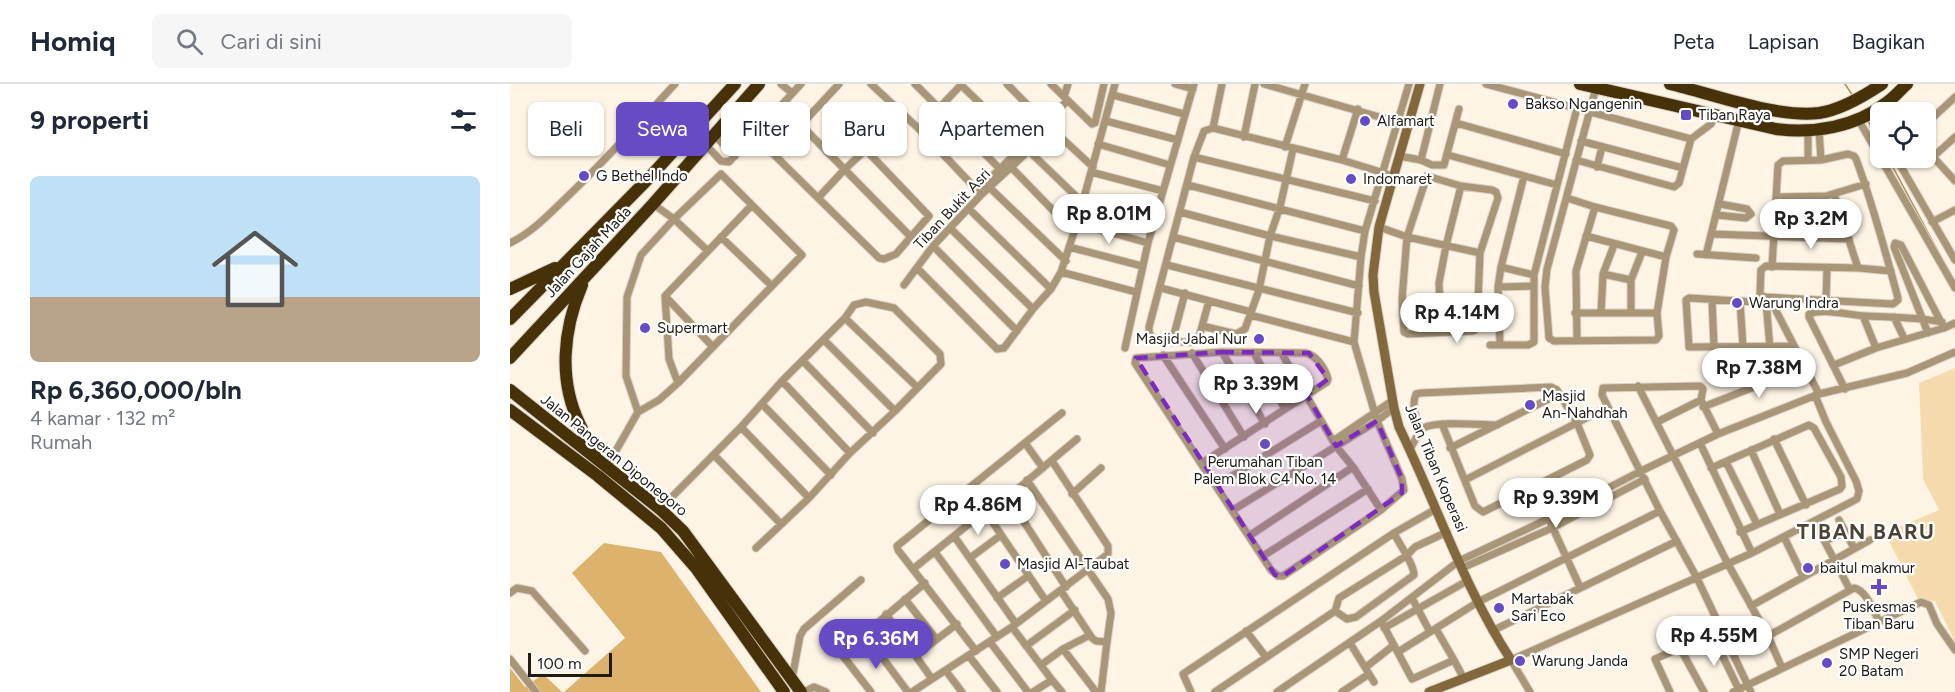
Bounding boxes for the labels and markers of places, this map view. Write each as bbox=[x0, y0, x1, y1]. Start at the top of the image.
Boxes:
place label: Bakso Ngangenin bbox=[1525, 95, 1642, 113]
marker: Bakso Ngangenin bbox=[1506, 97, 1520, 111]
place label: Tiban Raya bbox=[1698, 106, 1771, 124]
marker: Tiban Raya bbox=[1679, 108, 1693, 122]
place label: Alfamart bbox=[1377, 112, 1435, 130]
marker: Alfamart bbox=[1358, 114, 1372, 128]
place label: G Bethel Indo bbox=[596, 167, 688, 185]
marker: G Bethel Indo bbox=[577, 169, 591, 183]
place label: Indomaret bbox=[1363, 170, 1433, 188]
marker: Indomaret bbox=[1344, 172, 1358, 186]
pin: Rp 8.01M bbox=[1047, 194, 1171, 245]
pin: Rp 3.2M bbox=[1756, 199, 1866, 250]
pin: Rp 4.14M bbox=[1395, 293, 1519, 344]
place label: Warung Indra bbox=[1749, 294, 1839, 312]
marker: Warung Indra bbox=[1730, 296, 1744, 310]
place label: Supermart bbox=[657, 319, 728, 337]
marker: Supermart bbox=[638, 321, 652, 335]
place label: Masjid Jabal Nur bbox=[1136, 330, 1247, 348]
marker: Masjid Jabal Nur bbox=[1252, 332, 1266, 346]
pin: Rp 7.38M bbox=[1697, 348, 1821, 399]
pin: Rp 3.39M bbox=[1194, 364, 1318, 415]
place label: Masjid An-Nahdhah bbox=[1542, 387, 1628, 422]
marker: Masjid An-Nahdhah bbox=[1523, 398, 1537, 412]
marker: Perumahan Tiban Palem Blok C4 No. 14 bbox=[1258, 437, 1272, 451]
place label: Perumahan Tiban Palem Blok C4 No. 14 bbox=[1194, 453, 1336, 488]
pin: Rp 9.39M bbox=[1494, 478, 1618, 529]
pin: Rp 4.86M bbox=[916, 485, 1040, 536]
place label: Masjid Al-Taubat bbox=[1017, 555, 1130, 573]
marker: Masjid Al-Taubat bbox=[998, 557, 1012, 571]
place label: baitul makmur bbox=[1820, 559, 1915, 577]
marker: baitul makmur bbox=[1801, 561, 1815, 575]
marker: Puskesmas Tiban Baru bbox=[1870, 578, 1888, 596]
place label: Martabak Sari Eco bbox=[1511, 590, 1574, 625]
place label: Puskesmas Tiban Baru bbox=[1842, 598, 1916, 633]
marker: Martabak Sari Eco bbox=[1492, 601, 1506, 615]
pin: Rp 4.55M bbox=[1652, 616, 1776, 667]
pin: Rp 6.36M bbox=[814, 619, 938, 670]
place label: SMP Negeri 20 Batam bbox=[1839, 645, 1919, 680]
place label: Warung Janda bbox=[1532, 652, 1628, 670]
marker: Warung Janda bbox=[1513, 654, 1527, 668]
marker: SMP Negeri 20 Batam bbox=[1820, 656, 1834, 670]

